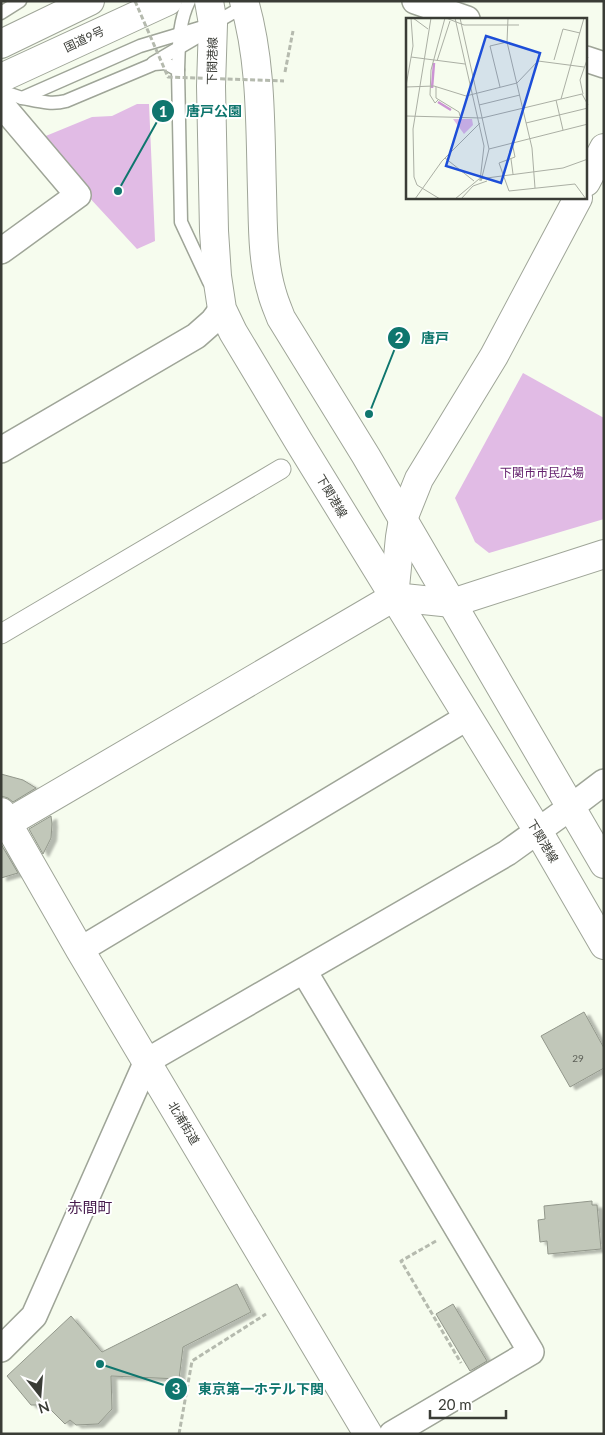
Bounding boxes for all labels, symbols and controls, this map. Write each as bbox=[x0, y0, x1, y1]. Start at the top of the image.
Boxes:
inset map bbox=[406, 18, 588, 199]
street label: 国道9号 bbox=[61, 23, 107, 55]
street label: 下関港線 bbox=[204, 37, 220, 85]
callout: 唐戸公園 bbox=[151, 97, 252, 126]
text: 1 bbox=[159, 102, 167, 120]
text: 唐戸公園 bbox=[186, 102, 242, 119]
callout: 唐戸 bbox=[386, 324, 459, 353]
text: 2 bbox=[395, 328, 404, 346]
text: 唐戸 bbox=[421, 329, 449, 346]
park label: 下関市市民広場 bbox=[500, 465, 584, 480]
street label: 下関港線 bbox=[313, 472, 351, 520]
street label: 下関港線 bbox=[524, 817, 562, 865]
house number: 29 bbox=[572, 1052, 584, 1064]
street label: 北浦街道 bbox=[165, 1099, 203, 1147]
district label: 赤間町 bbox=[67, 1198, 113, 1216]
north arrow bbox=[15, 1370, 65, 1420]
callout: 東京第一ホテル下関 bbox=[163, 1374, 334, 1403]
text: 3 bbox=[172, 1379, 180, 1397]
text: 東京第一ホテル下関 bbox=[198, 1380, 324, 1397]
scale bar bbox=[430, 1388, 506, 1420]
text: 20 m bbox=[438, 1395, 472, 1413]
text: N bbox=[36, 1398, 52, 1418]

